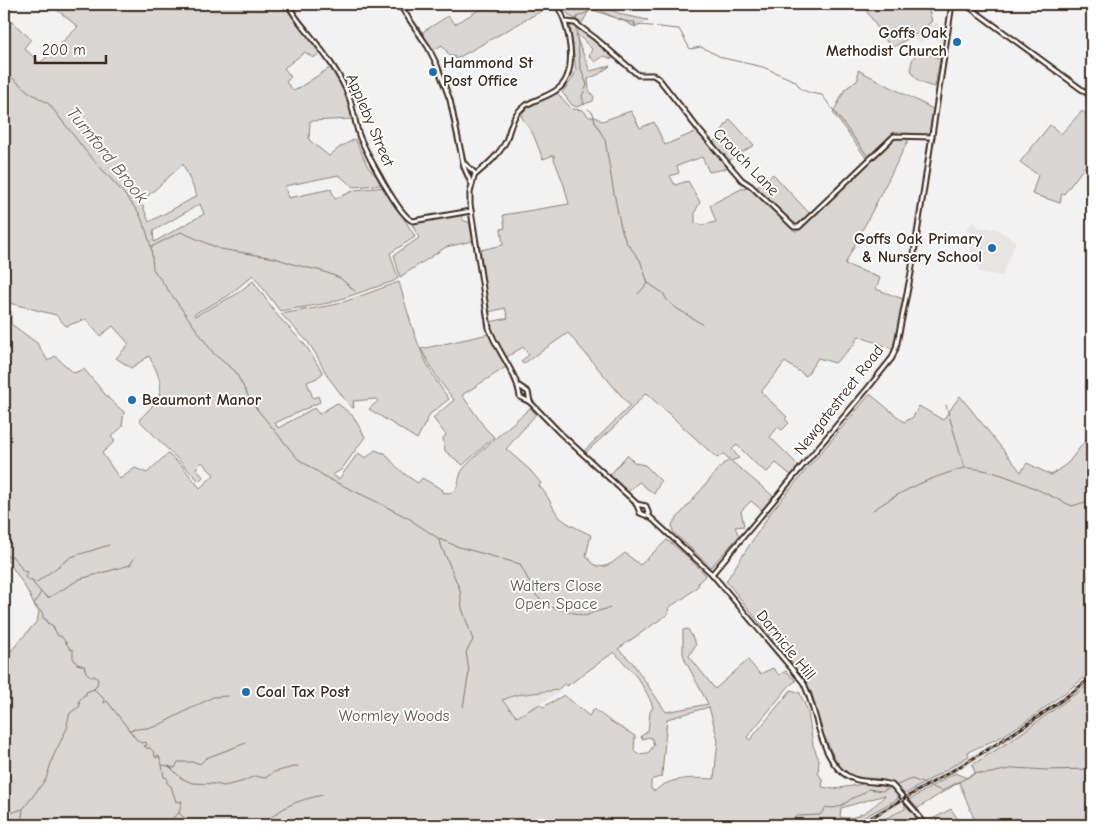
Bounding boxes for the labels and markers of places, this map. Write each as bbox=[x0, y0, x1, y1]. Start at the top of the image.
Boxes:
place label: Goffs Oak Methodist Church bbox=[826, 24, 947, 60]
marker: Goffs Oak Methodist Church bbox=[951, 36, 963, 48]
place label: Hammond St Post Office bbox=[443, 54, 534, 90]
marker: Hammond St Post Office bbox=[427, 66, 439, 78]
place label: Goffs Oak Primary & Nursery School bbox=[854, 230, 983, 266]
marker: Goffs Oak Primary & Nursery School bbox=[986, 242, 998, 254]
place label: Beaumont Manor bbox=[142, 391, 262, 409]
marker: Beaumont Manor bbox=[126, 394, 138, 406]
place label: Coal Tax Post bbox=[256, 683, 350, 701]
marker: Coal Tax Post bbox=[240, 686, 252, 698]

